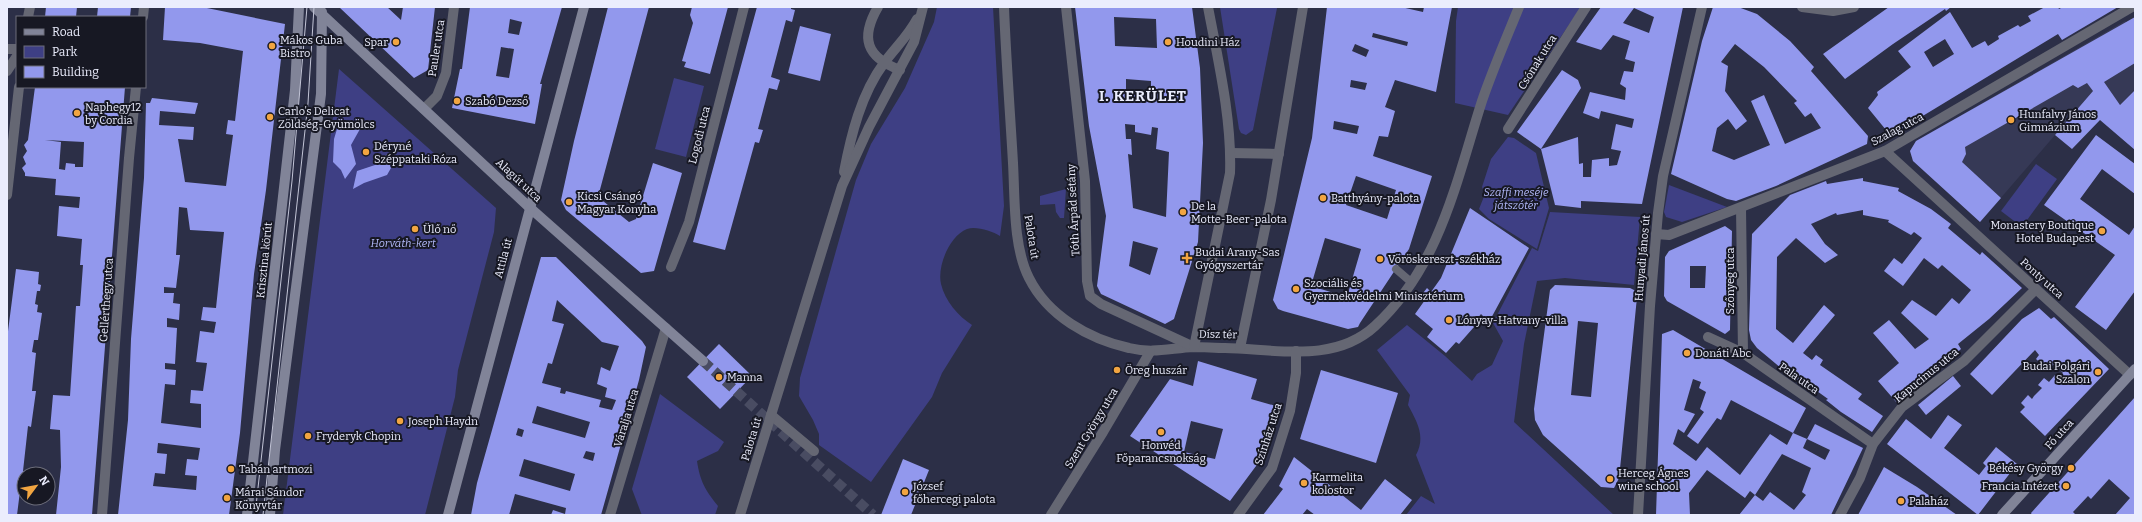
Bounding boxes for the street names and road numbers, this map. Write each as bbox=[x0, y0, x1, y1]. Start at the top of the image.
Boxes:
street label: Pauler utca bbox=[426, 19, 447, 77]
street label: Csónak utca bbox=[1515, 33, 1559, 92]
street label: Logodi utca bbox=[686, 105, 713, 165]
street label: Szalag utca bbox=[1869, 110, 1926, 149]
street label: Alagút utca bbox=[493, 156, 544, 205]
street label: Tóth Árpád sétány bbox=[1064, 163, 1082, 256]
street label: Palota út bbox=[1022, 214, 1041, 260]
street label: Hunyadi János út bbox=[1632, 214, 1653, 302]
street label: Krisztina körút bbox=[254, 221, 275, 299]
street label: Attila út bbox=[492, 237, 515, 279]
street label: Szőnyeg utca bbox=[1724, 248, 1737, 314]
street label: Ponty utca bbox=[2017, 256, 2066, 301]
street label: Gellérthegy utca bbox=[97, 258, 116, 343]
street label: Dísz tér bbox=[1199, 328, 1237, 341]
street label: Kapucinus utca bbox=[1892, 346, 1961, 405]
street label: Pala utca bbox=[1776, 360, 1821, 397]
street label: Szent György utca bbox=[1062, 386, 1121, 471]
street label: Váralja utca bbox=[612, 388, 641, 449]
street label: Színház utca bbox=[1252, 401, 1285, 467]
street label: Palota út bbox=[739, 416, 764, 462]
street label: Fő utca bbox=[2042, 416, 2076, 452]

